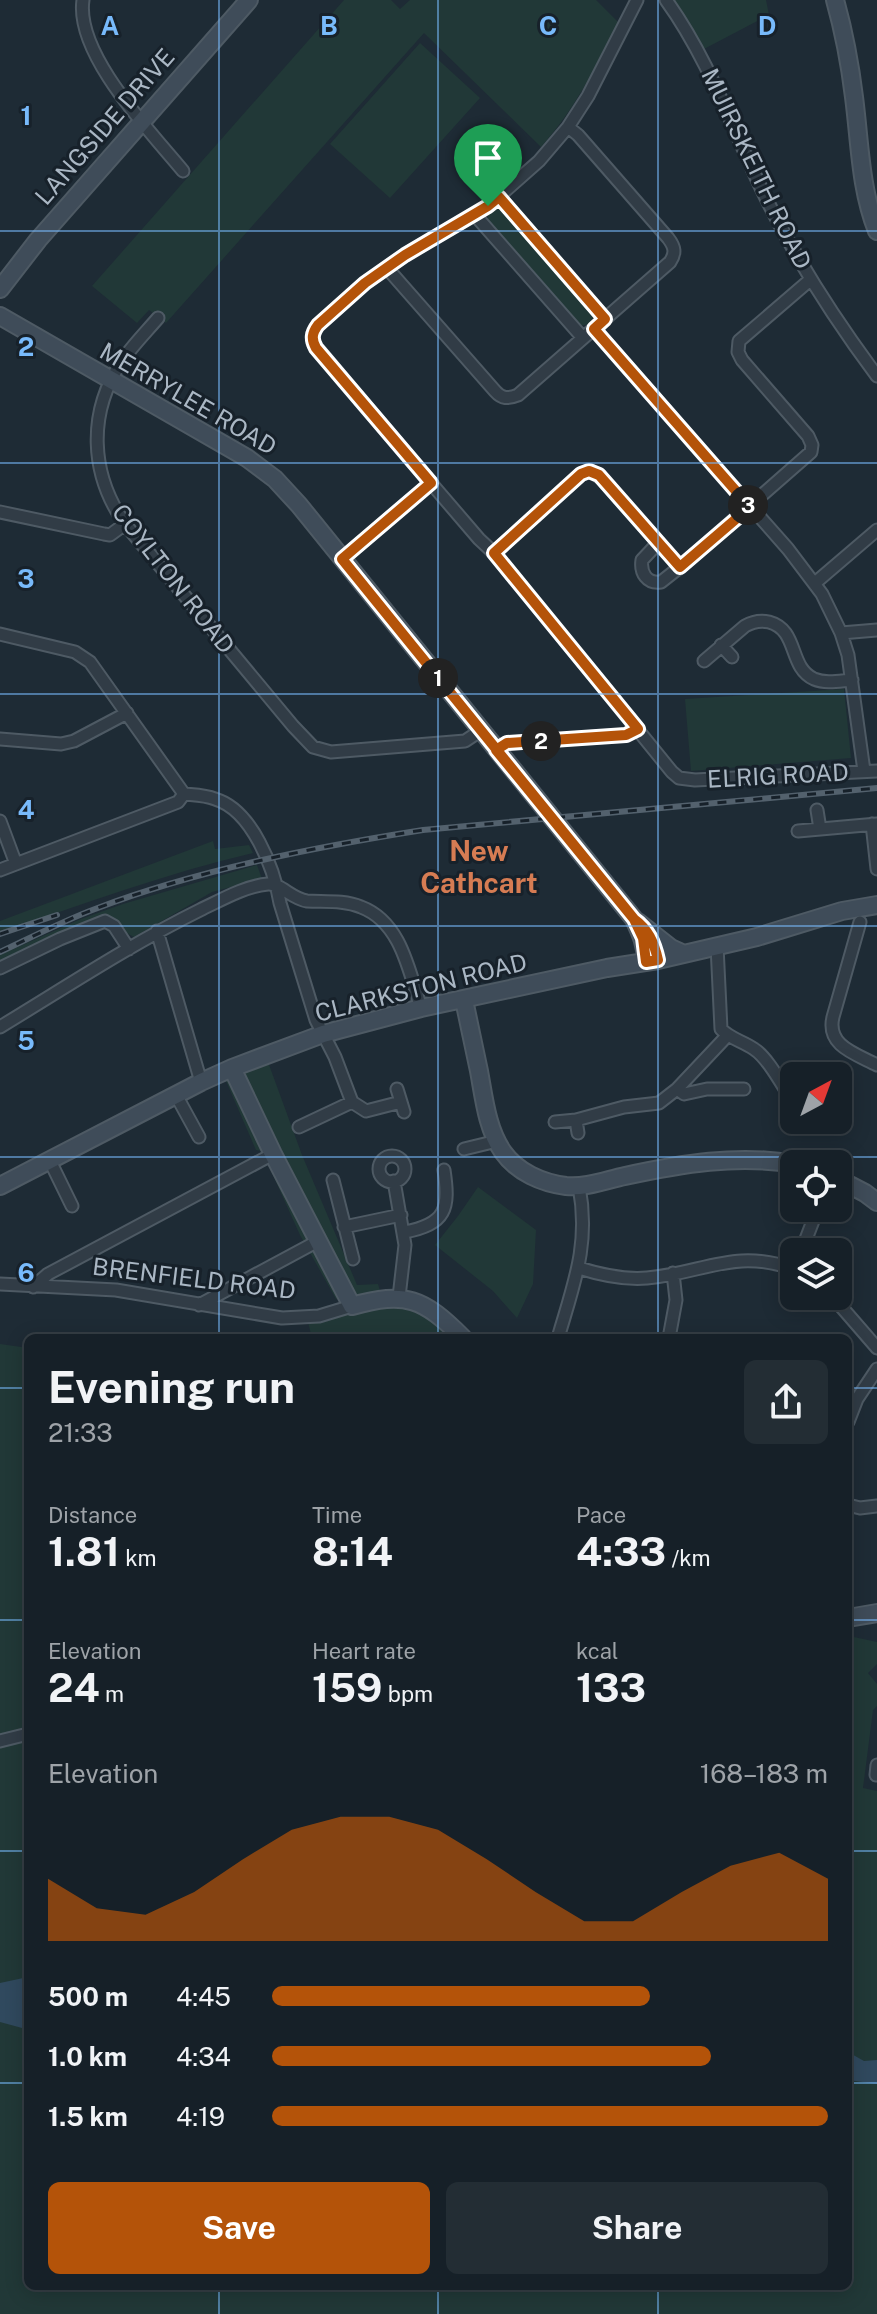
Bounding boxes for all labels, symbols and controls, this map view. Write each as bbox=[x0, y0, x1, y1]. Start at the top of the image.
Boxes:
text: A bbox=[101, 10, 120, 41]
text: B bbox=[320, 10, 338, 41]
text: C bbox=[539, 10, 557, 41]
text: D bbox=[758, 10, 776, 41]
street label: LANGSIDE DRIVE bbox=[29, 43, 180, 210]
street label: MUIRSKEITH ROAD bbox=[696, 64, 818, 273]
text: 1 bbox=[20, 100, 32, 131]
pin bbox=[454, 124, 522, 206]
icon: arrive bbox=[466, 136, 510, 180]
text: 2 bbox=[18, 331, 34, 362]
street label: MERRYLEE ROAD bbox=[95, 336, 282, 460]
pin: 3 bbox=[728, 485, 768, 525]
text: 3 bbox=[741, 492, 755, 518]
street label: COYLTON ROAD bbox=[107, 498, 241, 659]
text: 3 bbox=[17, 563, 35, 594]
pin: 1 bbox=[418, 658, 458, 698]
text: 1 bbox=[433, 665, 443, 691]
pin: 2 bbox=[521, 721, 561, 761]
text: 2 bbox=[534, 728, 548, 754]
street label: ELRIG ROAD bbox=[706, 757, 849, 793]
text: 4 bbox=[17, 794, 35, 825]
district label: New Cathcart bbox=[420, 834, 538, 899]
street label: CLARKSTON ROAD bbox=[312, 947, 530, 1027]
text: 5 bbox=[17, 1025, 35, 1056]
north arrow bbox=[780, 1062, 852, 1134]
map controls bbox=[780, 1062, 852, 1310]
button: locate bbox=[780, 1150, 852, 1222]
button: layers bbox=[780, 1238, 852, 1310]
street label: BRENFIELD ROAD bbox=[91, 1252, 297, 1304]
text: 6 bbox=[17, 1257, 35, 1288]
button: share bbox=[744, 1360, 828, 1444]
text: Evening run bbox=[48, 1361, 295, 1413]
text: 21:33 bbox=[48, 1417, 113, 1448]
text: Distance bbox=[48, 1502, 137, 1528]
text: Time bbox=[312, 1502, 362, 1528]
text: Pace bbox=[576, 1502, 626, 1528]
text: 1.81 bbox=[48, 1528, 120, 1575]
text: 8:14 bbox=[312, 1528, 393, 1575]
text: 4:33 bbox=[576, 1528, 666, 1575]
text: km bbox=[120, 1545, 157, 1571]
text: /km bbox=[666, 1545, 711, 1571]
text: Elevation bbox=[48, 1638, 141, 1664]
text: Heart rate bbox=[312, 1638, 416, 1664]
text: kcal bbox=[576, 1638, 618, 1664]
text: 24 bbox=[48, 1664, 100, 1711]
text: 159 bbox=[312, 1664, 382, 1711]
text: 133 bbox=[576, 1664, 646, 1711]
text: m bbox=[100, 1681, 124, 1707]
text: bpm bbox=[382, 1681, 433, 1707]
text: Elevation bbox=[48, 1758, 158, 1789]
text: 168–183 m bbox=[700, 1758, 828, 1789]
text: 500 m bbox=[48, 1981, 128, 2012]
text: 4:45 bbox=[176, 1981, 231, 2012]
text: 1.0 km bbox=[48, 2041, 127, 2072]
text: 4:34 bbox=[176, 2041, 231, 2072]
text: 1.5 km bbox=[48, 2101, 128, 2132]
text: 4:19 bbox=[176, 2101, 225, 2132]
button: Save bbox=[48, 2182, 430, 2274]
button: Share bbox=[446, 2182, 828, 2274]

